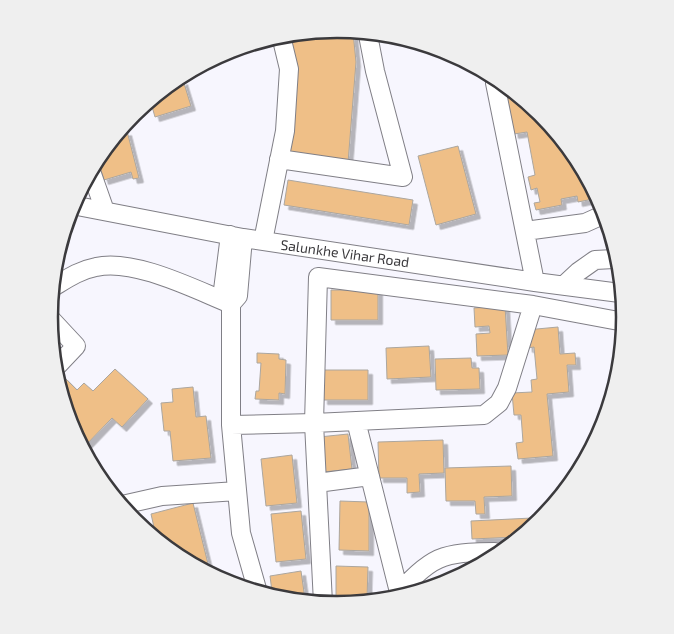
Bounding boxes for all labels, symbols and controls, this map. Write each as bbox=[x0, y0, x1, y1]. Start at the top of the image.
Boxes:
street label: Salunkhe Vihar Road bbox=[280, 236, 410, 270]

